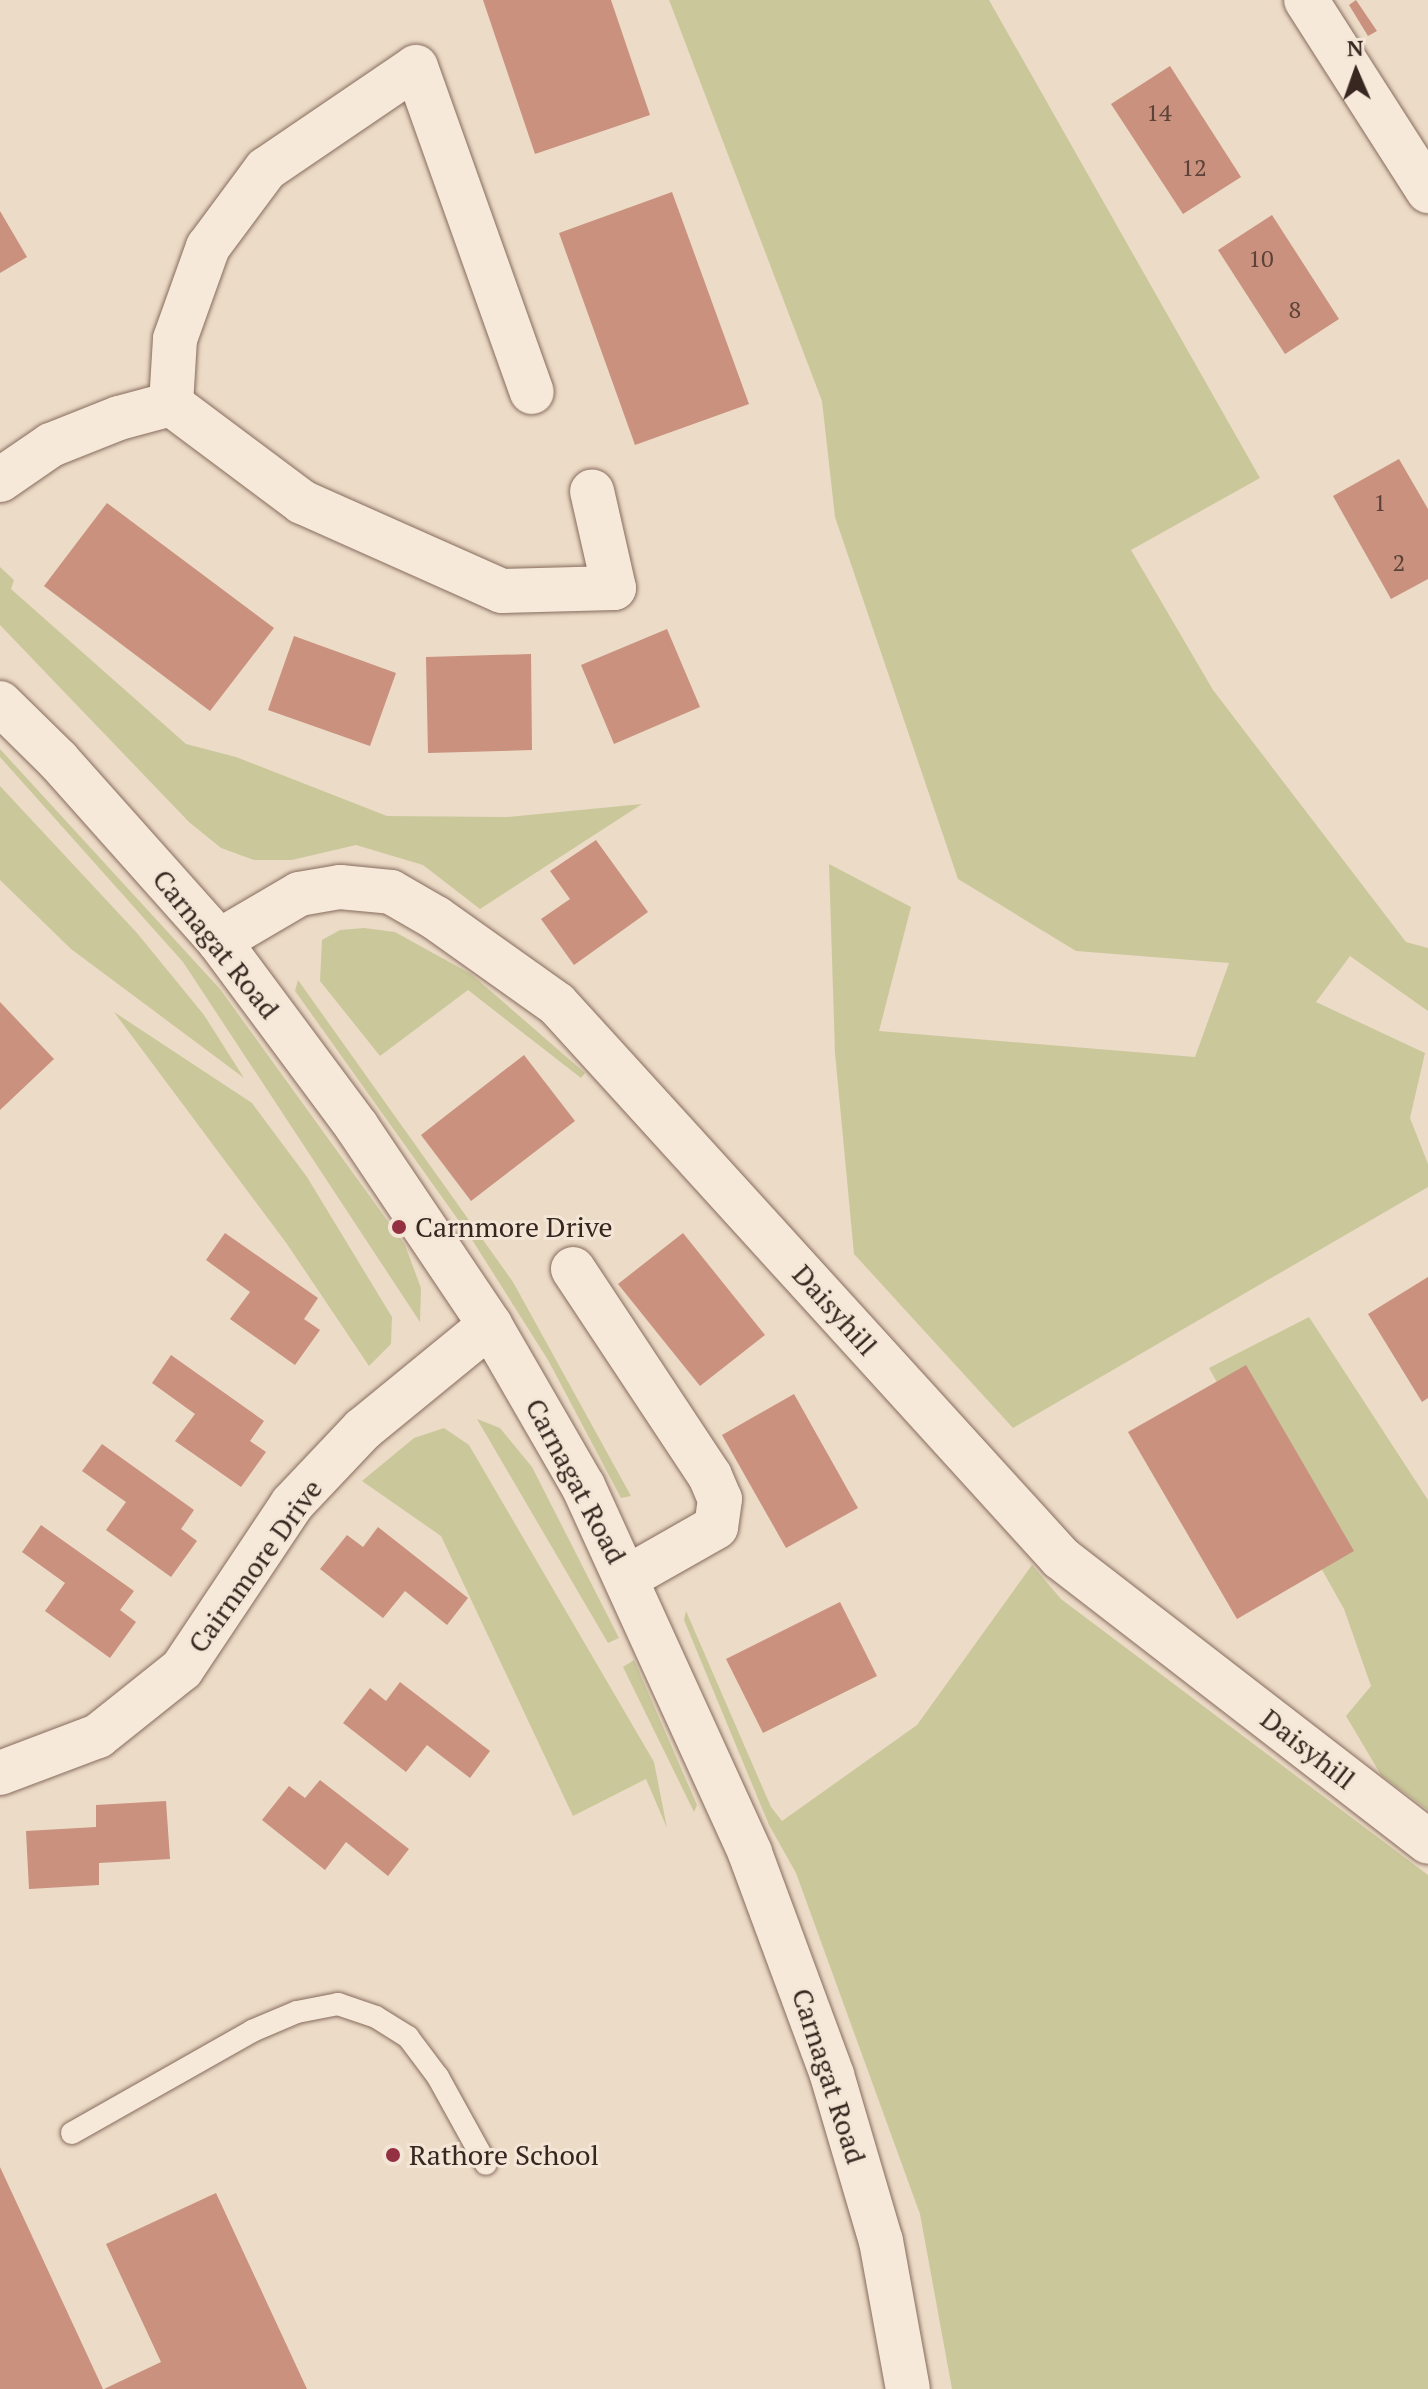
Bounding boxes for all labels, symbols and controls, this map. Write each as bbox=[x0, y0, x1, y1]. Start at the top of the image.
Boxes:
north arrow bbox=[1316, 32, 1396, 112]
text: N bbox=[1346, 33, 1364, 62]
house number: 14 bbox=[1146, 99, 1172, 127]
house number: 12 bbox=[1181, 154, 1207, 182]
house number: 10 bbox=[1248, 245, 1274, 273]
house number: 8 bbox=[1289, 296, 1301, 324]
house number: 1 bbox=[1374, 489, 1386, 517]
house number: 2 bbox=[1393, 549, 1405, 577]
street label: Carnagat Road bbox=[146, 863, 286, 1025]
place label: Carnmore Drive bbox=[415, 1210, 613, 1244]
marker: Carnmore Drive bbox=[390, 1218, 408, 1236]
street label: Daisyhill bbox=[786, 1258, 884, 1362]
street label: Carnagat Road bbox=[518, 1393, 634, 1569]
street label: Cairnmore Drive bbox=[181, 1473, 329, 1659]
street label: Daisyhill bbox=[1254, 1702, 1362, 1796]
street label: Carnagat Road bbox=[785, 1984, 873, 2168]
place label: Rathore School bbox=[409, 2138, 599, 2172]
marker: Rathore School bbox=[384, 2146, 402, 2164]

